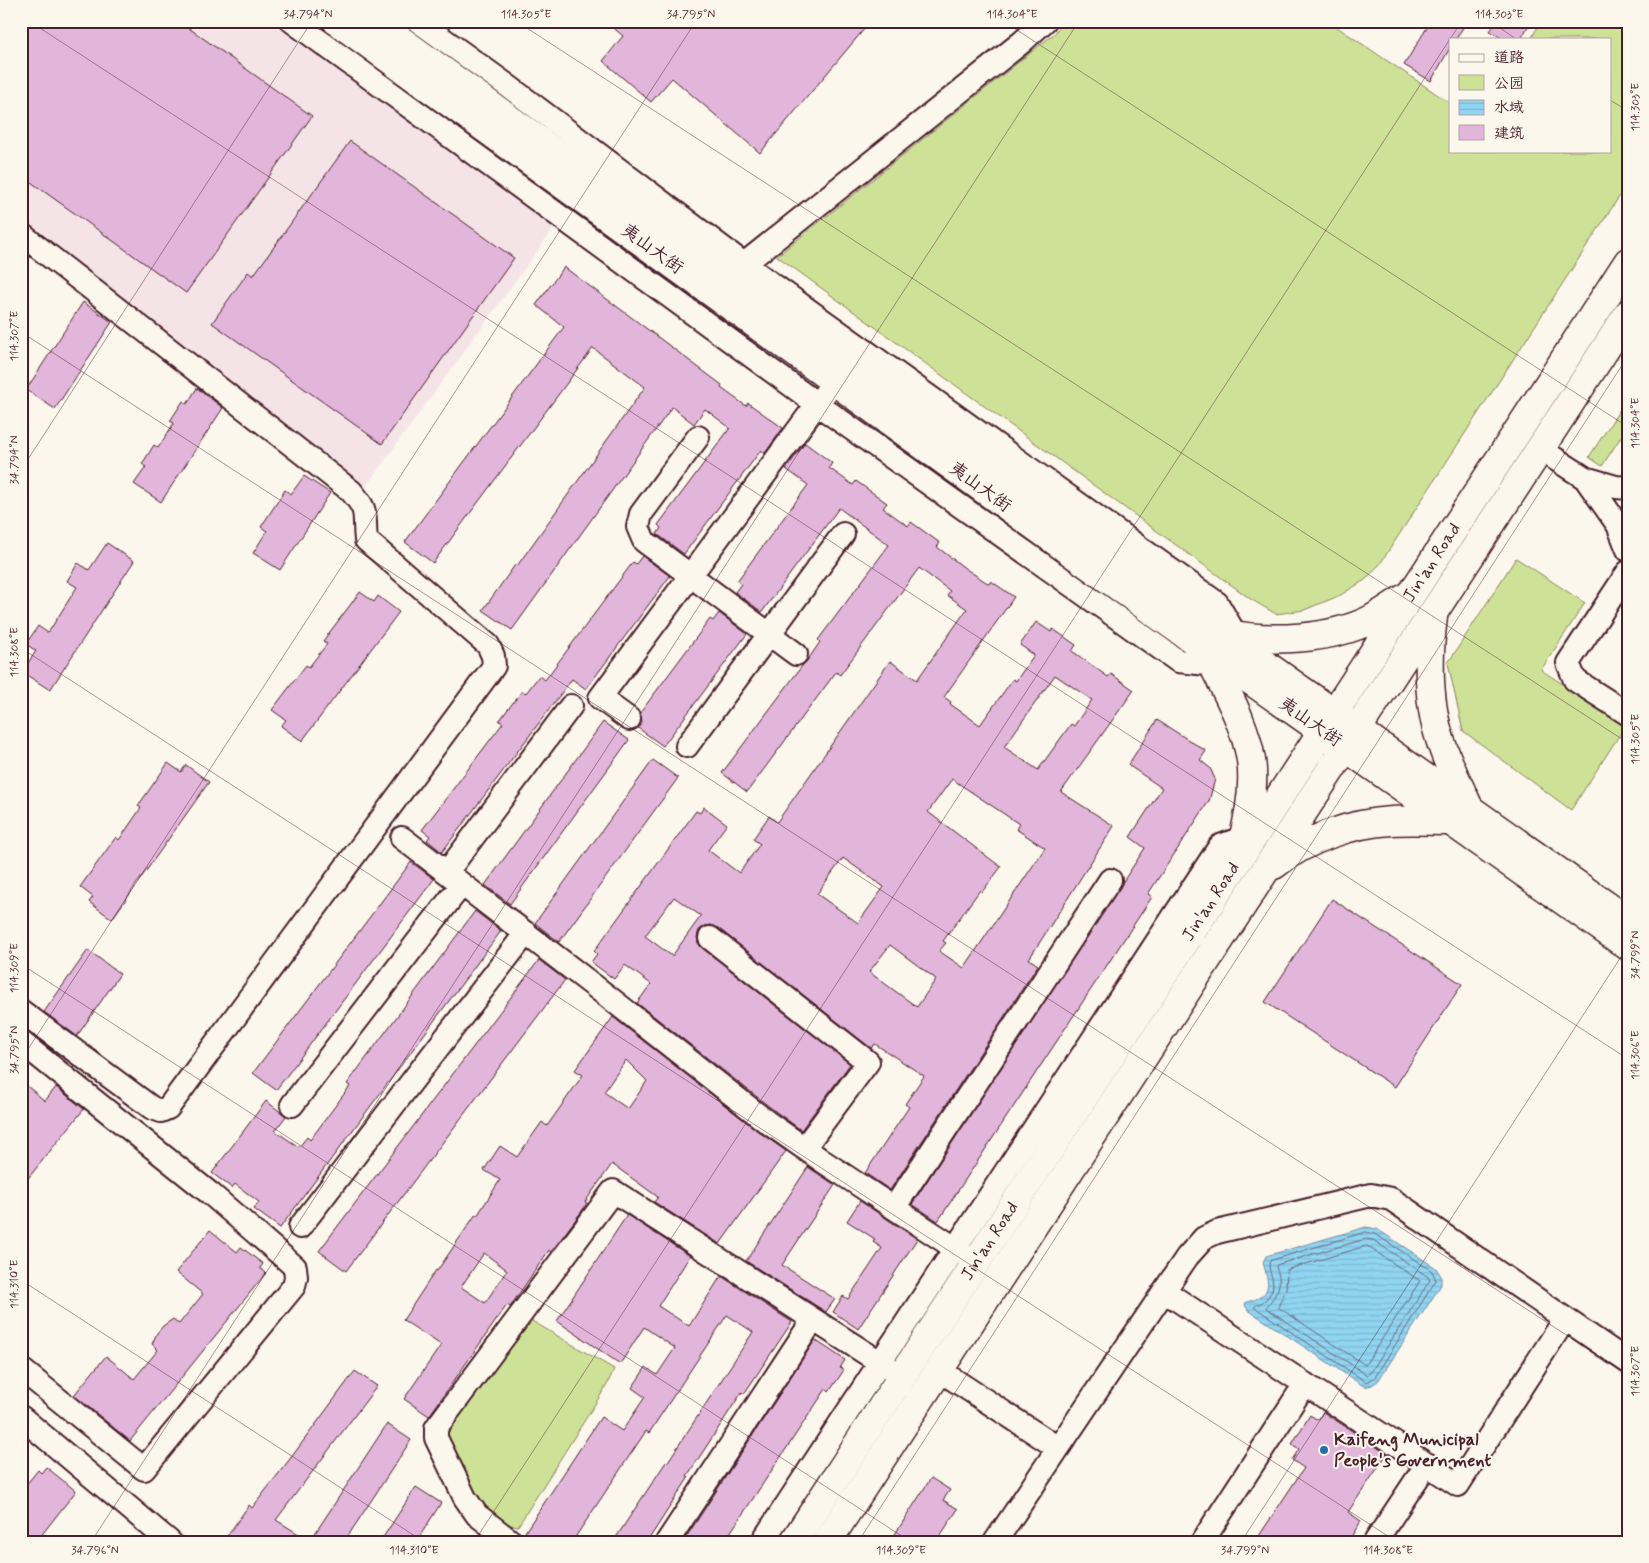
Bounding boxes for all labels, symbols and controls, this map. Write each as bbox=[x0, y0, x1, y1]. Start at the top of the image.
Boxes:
text: 34.794°N bbox=[283, 7, 333, 23]
text: 114.305°E bbox=[501, 7, 551, 23]
text: 34.795°N bbox=[667, 7, 715, 23]
text: 114.304°E bbox=[987, 7, 1037, 23]
text: 114.303°E bbox=[1475, 7, 1523, 23]
legend bbox=[1449, 38, 1612, 152]
text: 道路 bbox=[1494, 48, 1524, 68]
text: 公园 bbox=[1494, 74, 1524, 94]
text: 114.303°E bbox=[1628, 83, 1644, 131]
text: 水域 bbox=[1494, 98, 1524, 118]
text: 建筑 bbox=[1494, 124, 1524, 144]
street label: 夷山大街 bbox=[616, 218, 688, 280]
text: 114.307°E bbox=[7, 311, 23, 361]
text: 114.304°E bbox=[1628, 398, 1644, 448]
text: 34.794°N bbox=[7, 435, 23, 485]
street label: 夷山大街 bbox=[944, 456, 1016, 518]
street label: Jin'an Road bbox=[1398, 518, 1467, 607]
text: 114.308°E bbox=[7, 627, 23, 677]
street label: 夷山大街 bbox=[1274, 692, 1346, 752]
text: 114.305°E bbox=[1628, 714, 1644, 764]
street label: Jin'an Road bbox=[1176, 858, 1246, 946]
text: 34.799°N bbox=[1628, 931, 1644, 979]
text: 114.309°E bbox=[7, 943, 23, 993]
text: 34.795°N bbox=[7, 1026, 23, 1074]
text: 114.306°E bbox=[1628, 1030, 1644, 1080]
street label: Jin'an Road bbox=[955, 1197, 1025, 1285]
text: 114.310°E bbox=[7, 1259, 23, 1309]
text: 114.307°E bbox=[1628, 1346, 1644, 1396]
place label: Kaifeng Municipal People's Government bbox=[1334, 1428, 1492, 1473]
marker: Kaifeng Municipal People's Government bbox=[1318, 1444, 1330, 1456]
text: 34.796°N bbox=[71, 1543, 119, 1559]
text: 114.310°E bbox=[389, 1543, 439, 1559]
text: 114.309°E bbox=[876, 1543, 926, 1559]
text: 34.799°N bbox=[1221, 1543, 1269, 1559]
text: 114.308°E bbox=[1363, 1543, 1413, 1559]

